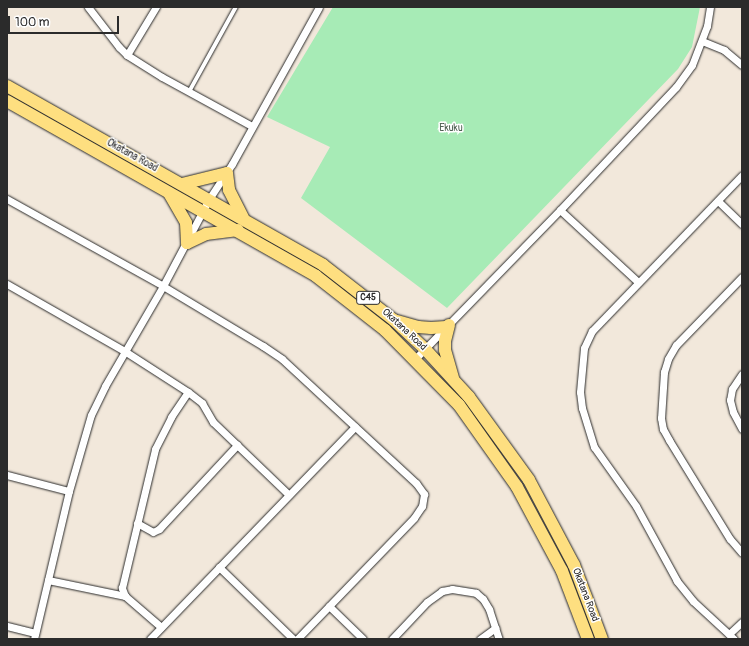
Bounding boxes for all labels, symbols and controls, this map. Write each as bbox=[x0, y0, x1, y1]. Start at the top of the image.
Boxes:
scale bar bbox=[10, 8, 121, 34]
text: 100 m bbox=[15, 15, 49, 30]
park label: Ekuku bbox=[439, 123, 463, 135]
street label: Okatana Road bbox=[104, 137, 160, 175]
road number: C45 bbox=[356, 291, 380, 305]
street label: Okatana Road bbox=[379, 306, 429, 354]
street label: Okatana Road bbox=[569, 567, 601, 623]

